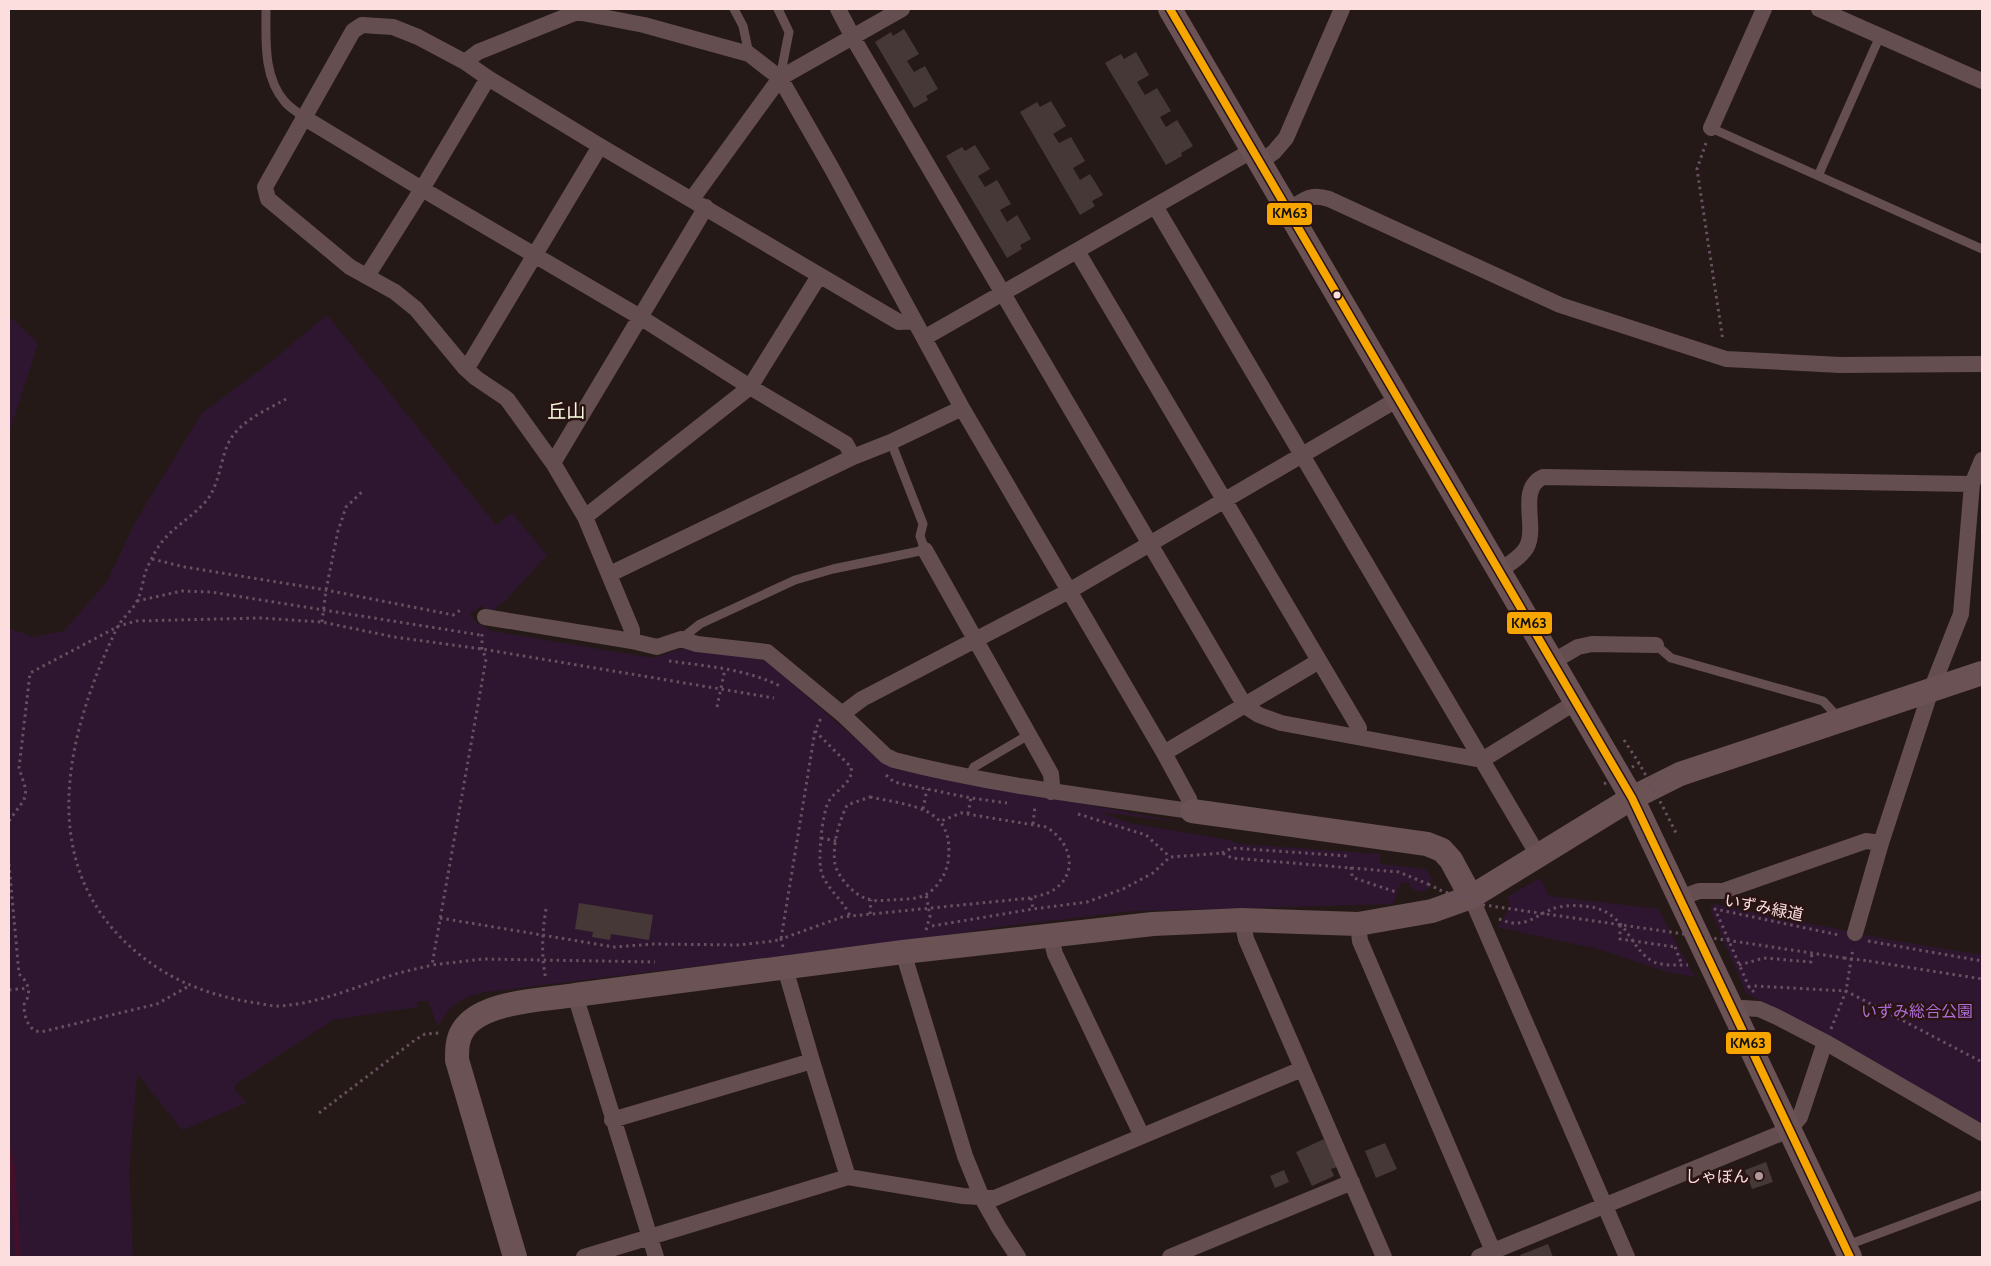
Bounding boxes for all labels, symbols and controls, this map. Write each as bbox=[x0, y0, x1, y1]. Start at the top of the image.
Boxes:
line badge: KM63 bbox=[1266, 202, 1313, 226]
text: KM63 bbox=[1272, 204, 1308, 222]
unlabelled marker bbox=[1332, 290, 1342, 300]
district label: 丘山 bbox=[547, 400, 585, 423]
line badge: KM63 bbox=[1506, 611, 1553, 635]
text: KM63 bbox=[1511, 614, 1547, 632]
street label: いずみ緑道 bbox=[1723, 891, 1805, 924]
park label: いずみ総合公園 bbox=[1861, 1002, 1973, 1021]
line badge: KM63 bbox=[1725, 1031, 1772, 1055]
text: KM63 bbox=[1730, 1034, 1766, 1052]
place label: しゃぼん bbox=[1685, 1167, 1749, 1186]
marker: しゃぼん bbox=[1753, 1170, 1765, 1182]

